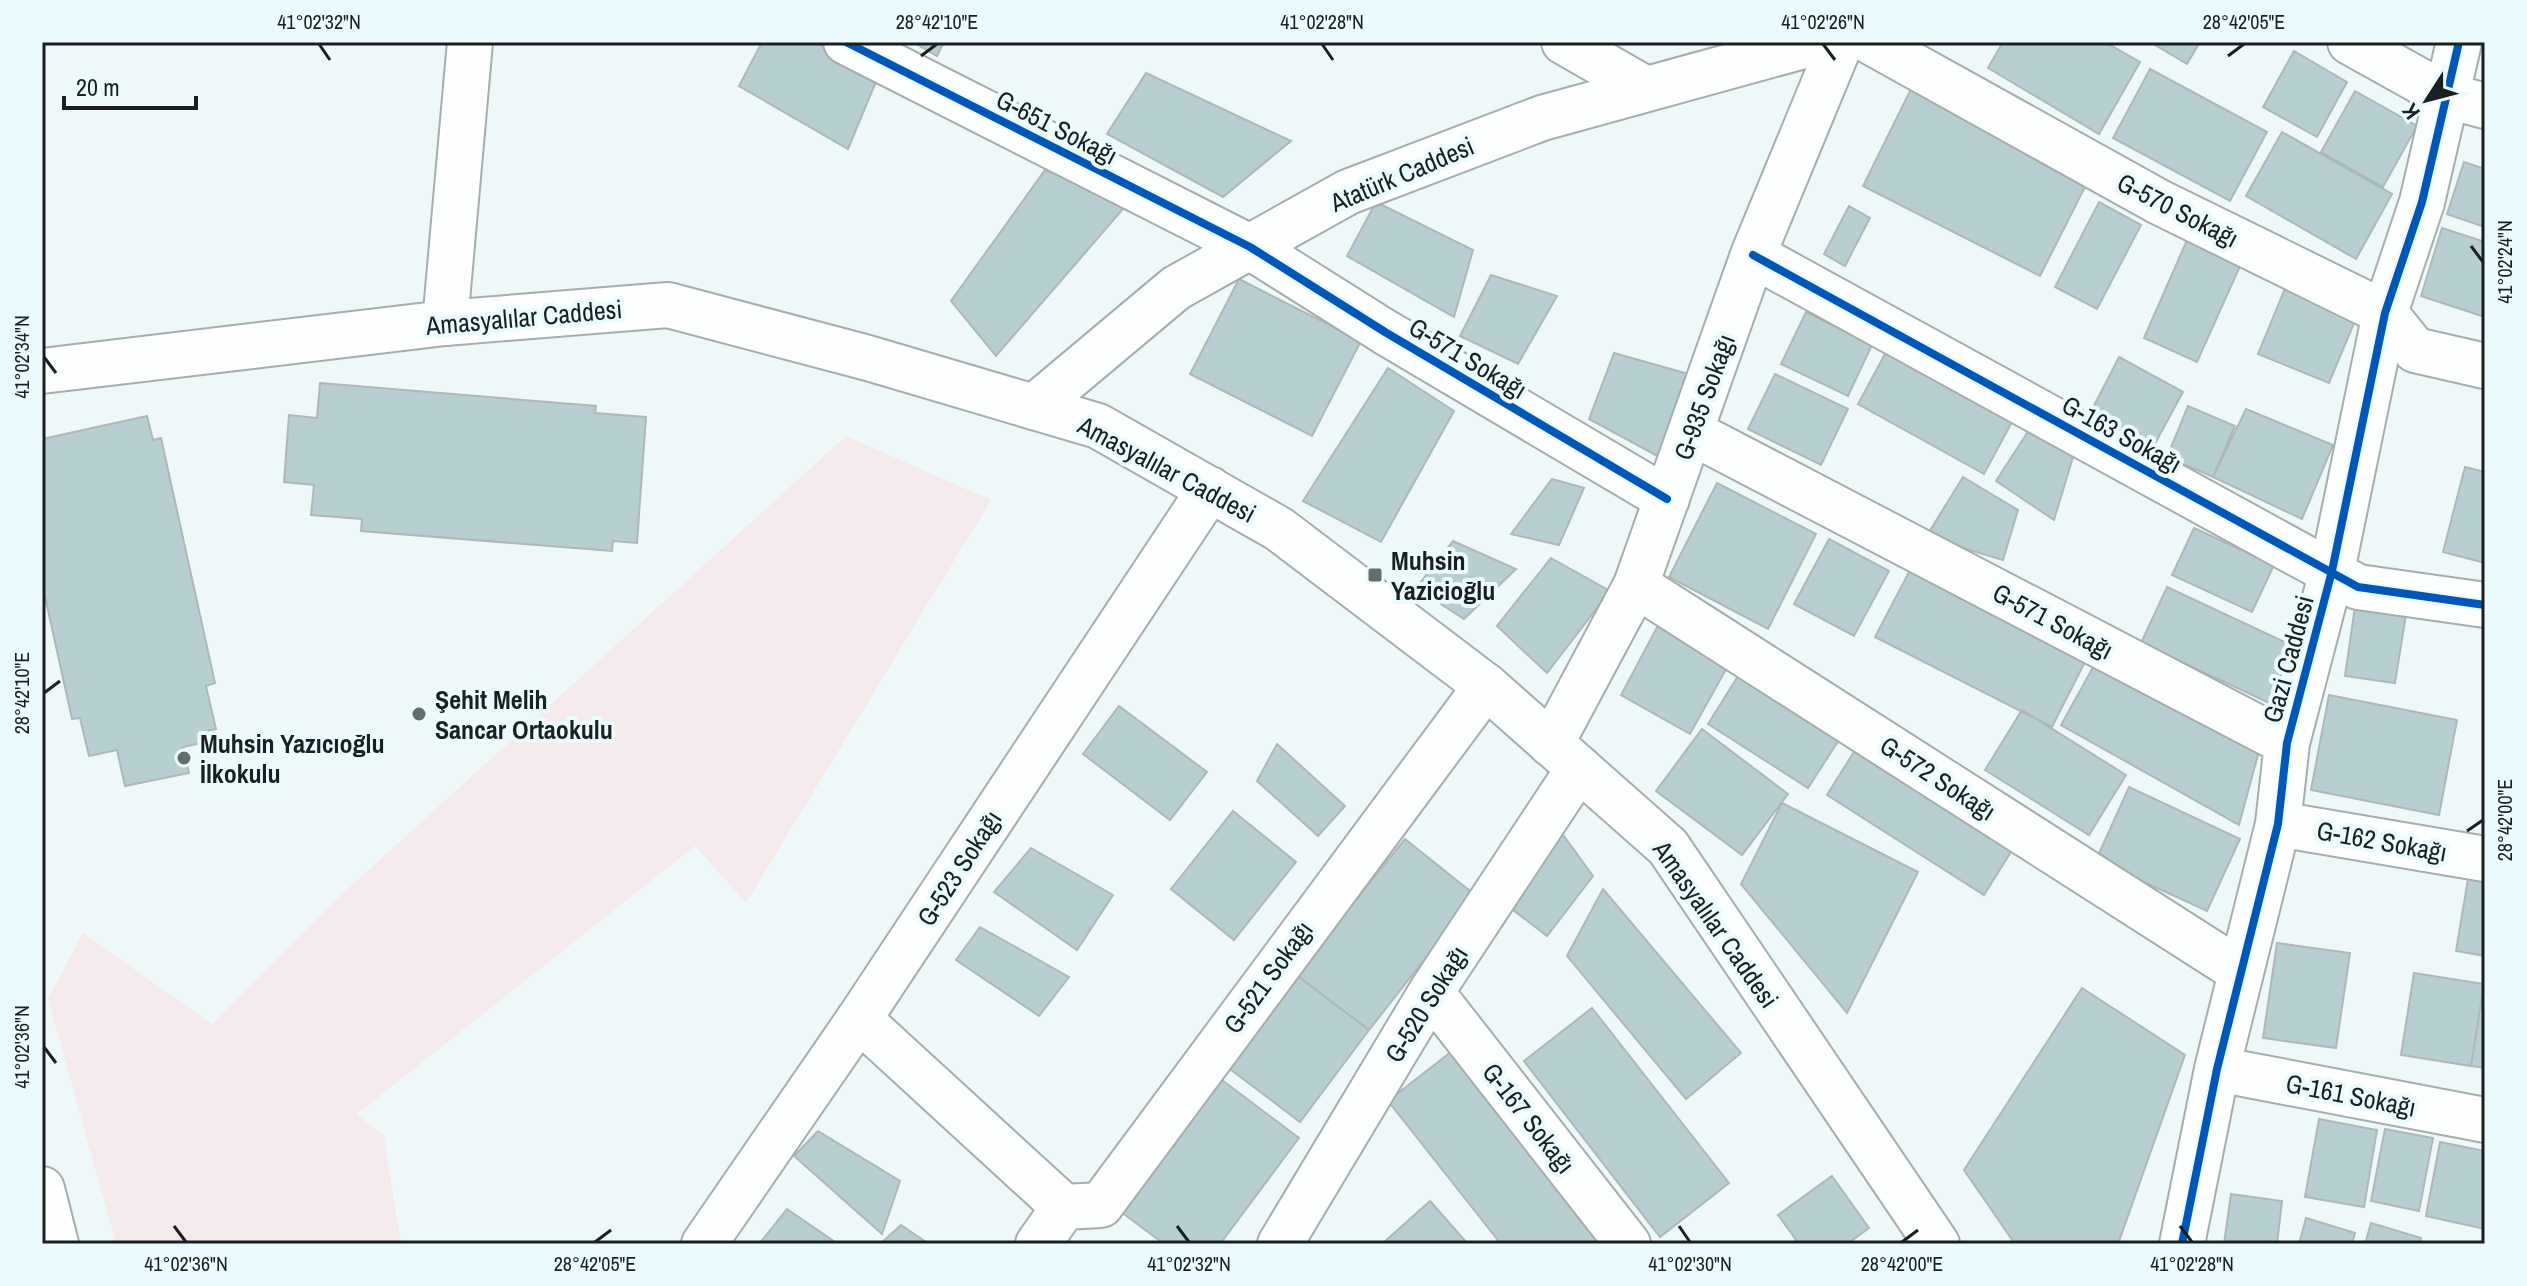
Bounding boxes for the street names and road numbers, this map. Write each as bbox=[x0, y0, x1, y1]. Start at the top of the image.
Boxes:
street label: G-651 Sokağı bbox=[990, 82, 1124, 172]
street label: Atatürk Caddesi bbox=[1324, 128, 1479, 220]
street label: G-570 Sokağı bbox=[2111, 165, 2245, 255]
street label: Amasyalılar Caddesi bbox=[424, 291, 624, 343]
street label: G-571 Sokağı bbox=[1403, 309, 1533, 407]
street label: G-935 Sokağı bbox=[1665, 329, 1743, 465]
street label: G-163 Sokağı bbox=[2056, 387, 2188, 481]
street label: Amasyalılar Caddesi bbox=[1071, 407, 1262, 531]
street label: G-571 Sokağı bbox=[1987, 575, 2119, 667]
street label: Gazi Caddesi bbox=[2254, 592, 2322, 726]
street label: G-572 Sokağı bbox=[1873, 727, 2003, 829]
street label: G-523 Sokağı bbox=[908, 803, 1010, 933]
street label: G-162 Sokağı bbox=[2314, 812, 2450, 870]
street label: Amasyalılar Caddesi bbox=[1645, 833, 1787, 1015]
street label: G-521 Sokağı bbox=[1215, 913, 1321, 1041]
street label: G-520 Sokağı bbox=[1376, 939, 1476, 1069]
street label: G-167 Sokağı bbox=[1475, 1055, 1583, 1181]
street label: G-161 Sokağı bbox=[2283, 1065, 2419, 1125]

